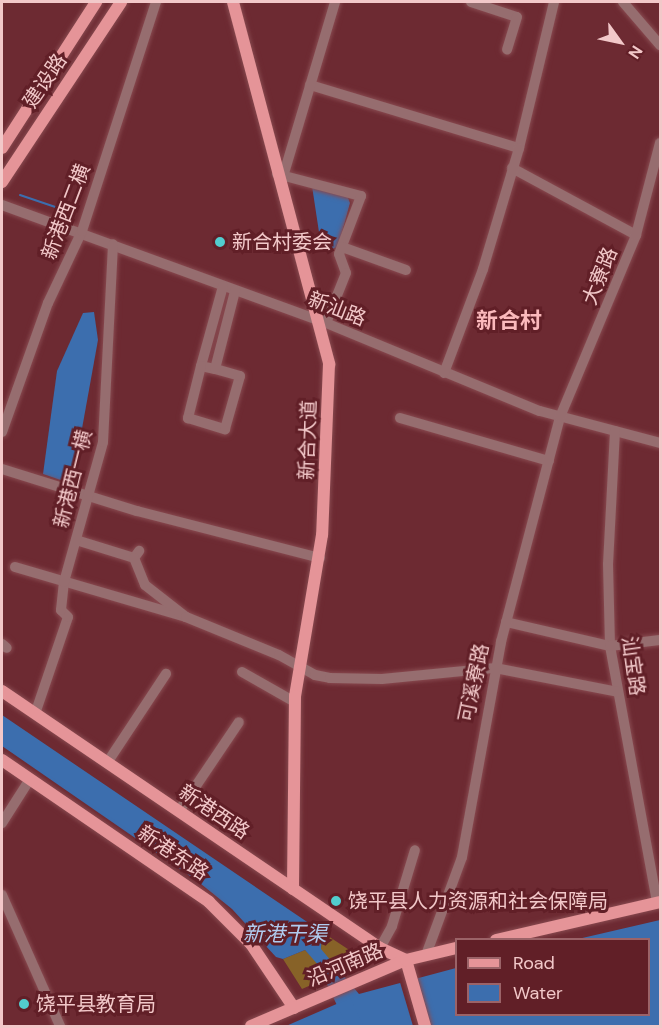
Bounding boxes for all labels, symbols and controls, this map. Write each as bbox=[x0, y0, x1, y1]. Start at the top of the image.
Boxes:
north arrow bbox=[590, 12, 650, 72]
text: N bbox=[624, 41, 648, 63]
street label: 建设路 bbox=[18, 49, 72, 113]
street label: 新港西二横 bbox=[37, 161, 95, 263]
place label: 新合村委会 bbox=[232, 230, 332, 254]
marker: 新合村委会 bbox=[213, 235, 227, 249]
street label: 大寮路 bbox=[578, 244, 622, 308]
street label: 新汕路 bbox=[305, 287, 369, 331]
district label: 新合村 bbox=[476, 308, 542, 334]
street label: 新合大道 bbox=[295, 400, 321, 480]
street label: 新港西一横 bbox=[49, 428, 97, 530]
street label: 汕宝路 bbox=[617, 635, 649, 697]
street label: 可溪寮路 bbox=[454, 641, 494, 725]
street label: 新港西路 bbox=[174, 780, 254, 844]
street label: 新港东路 bbox=[133, 821, 213, 885]
place label: 饶平县人力资源和社会保障局 bbox=[348, 889, 608, 913]
marker: 饶平县人力资源和社会保障局 bbox=[329, 894, 343, 908]
water label: 新港干渠 bbox=[243, 921, 327, 947]
street label: 沿河南路 bbox=[303, 938, 387, 992]
legend bbox=[455, 938, 650, 1016]
text: Road bbox=[513, 951, 555, 975]
text: Water bbox=[513, 981, 563, 1005]
place label: 饶平县教育局 bbox=[36, 992, 156, 1016]
marker: 饶平县教育局 bbox=[17, 997, 31, 1011]

